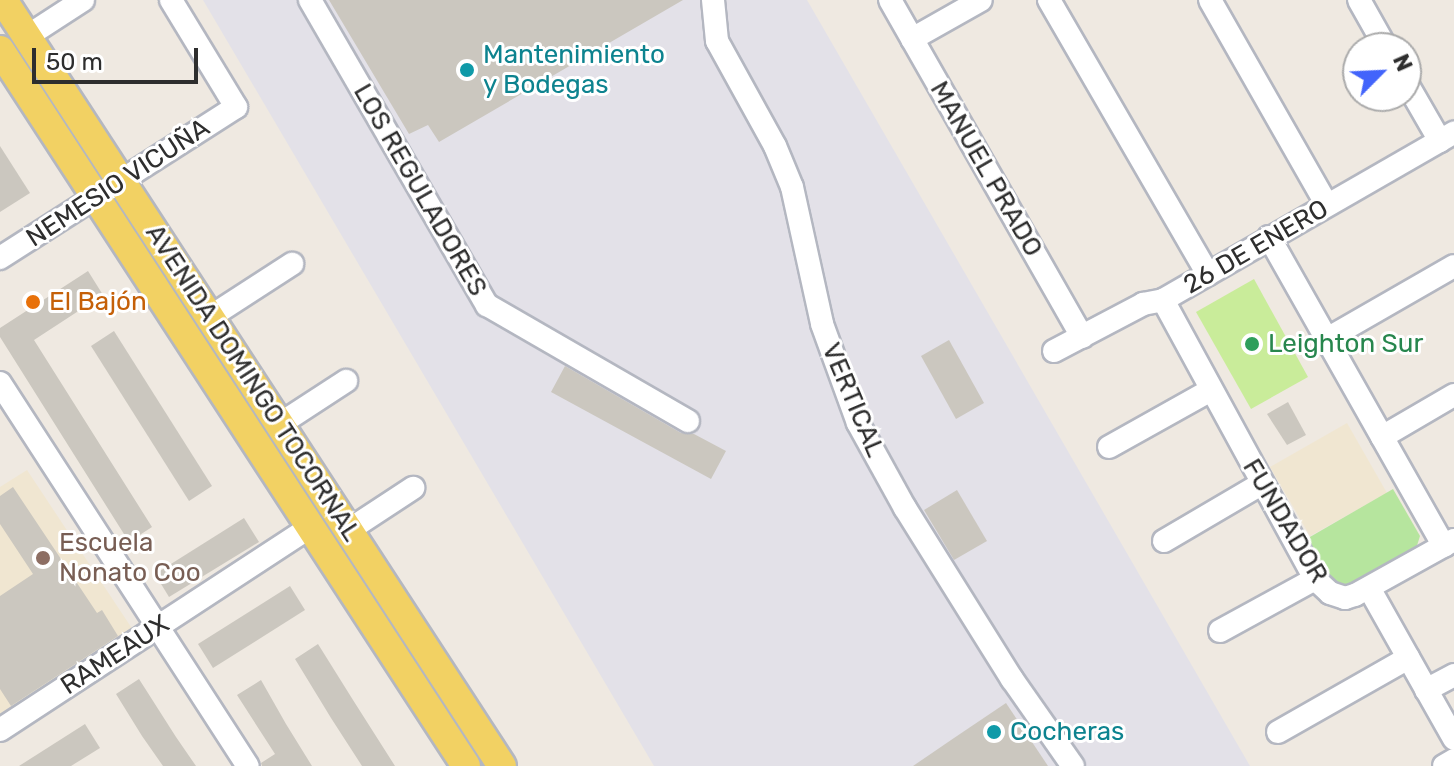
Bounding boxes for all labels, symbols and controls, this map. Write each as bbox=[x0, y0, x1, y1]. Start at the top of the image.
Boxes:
scale bar bbox=[36, 32, 202, 82]
north arrow bbox=[1342, 32, 1422, 112]
place label: Mantenimiento y Bodegas bbox=[483, 39, 665, 100]
text: 50 m bbox=[46, 48, 103, 76]
text: N bbox=[1387, 50, 1418, 76]
marker: Mantenimiento y Bodegas bbox=[458, 61, 476, 79]
street label: MANUEL PRADO bbox=[923, 76, 1049, 262]
street label: LOS REGULADORES bbox=[347, 78, 493, 302]
street label: NEMESIO VICUÑA bbox=[20, 112, 216, 254]
street label: 26 DE ENERO bbox=[1178, 193, 1334, 301]
street label: AVENIDA DOMINGO TOCORNAL bbox=[138, 218, 368, 548]
place label: El Bajón bbox=[49, 286, 147, 318]
marker: El Bajón bbox=[24, 293, 42, 311]
place label: Leighton Sur bbox=[1268, 328, 1423, 360]
marker: Leighton Sur bbox=[1243, 335, 1261, 353]
street label: VERTICAL bbox=[815, 338, 891, 462]
street label: FUNDADOR bbox=[1236, 453, 1334, 589]
place label: Escuela Nonato Coo bbox=[59, 527, 201, 588]
marker: Escuela Nonato Coo bbox=[34, 549, 52, 567]
street label: RAMEAUX bbox=[55, 609, 175, 701]
place label: Cocheras bbox=[1010, 716, 1124, 748]
marker: Cocheras bbox=[985, 723, 1003, 741]

